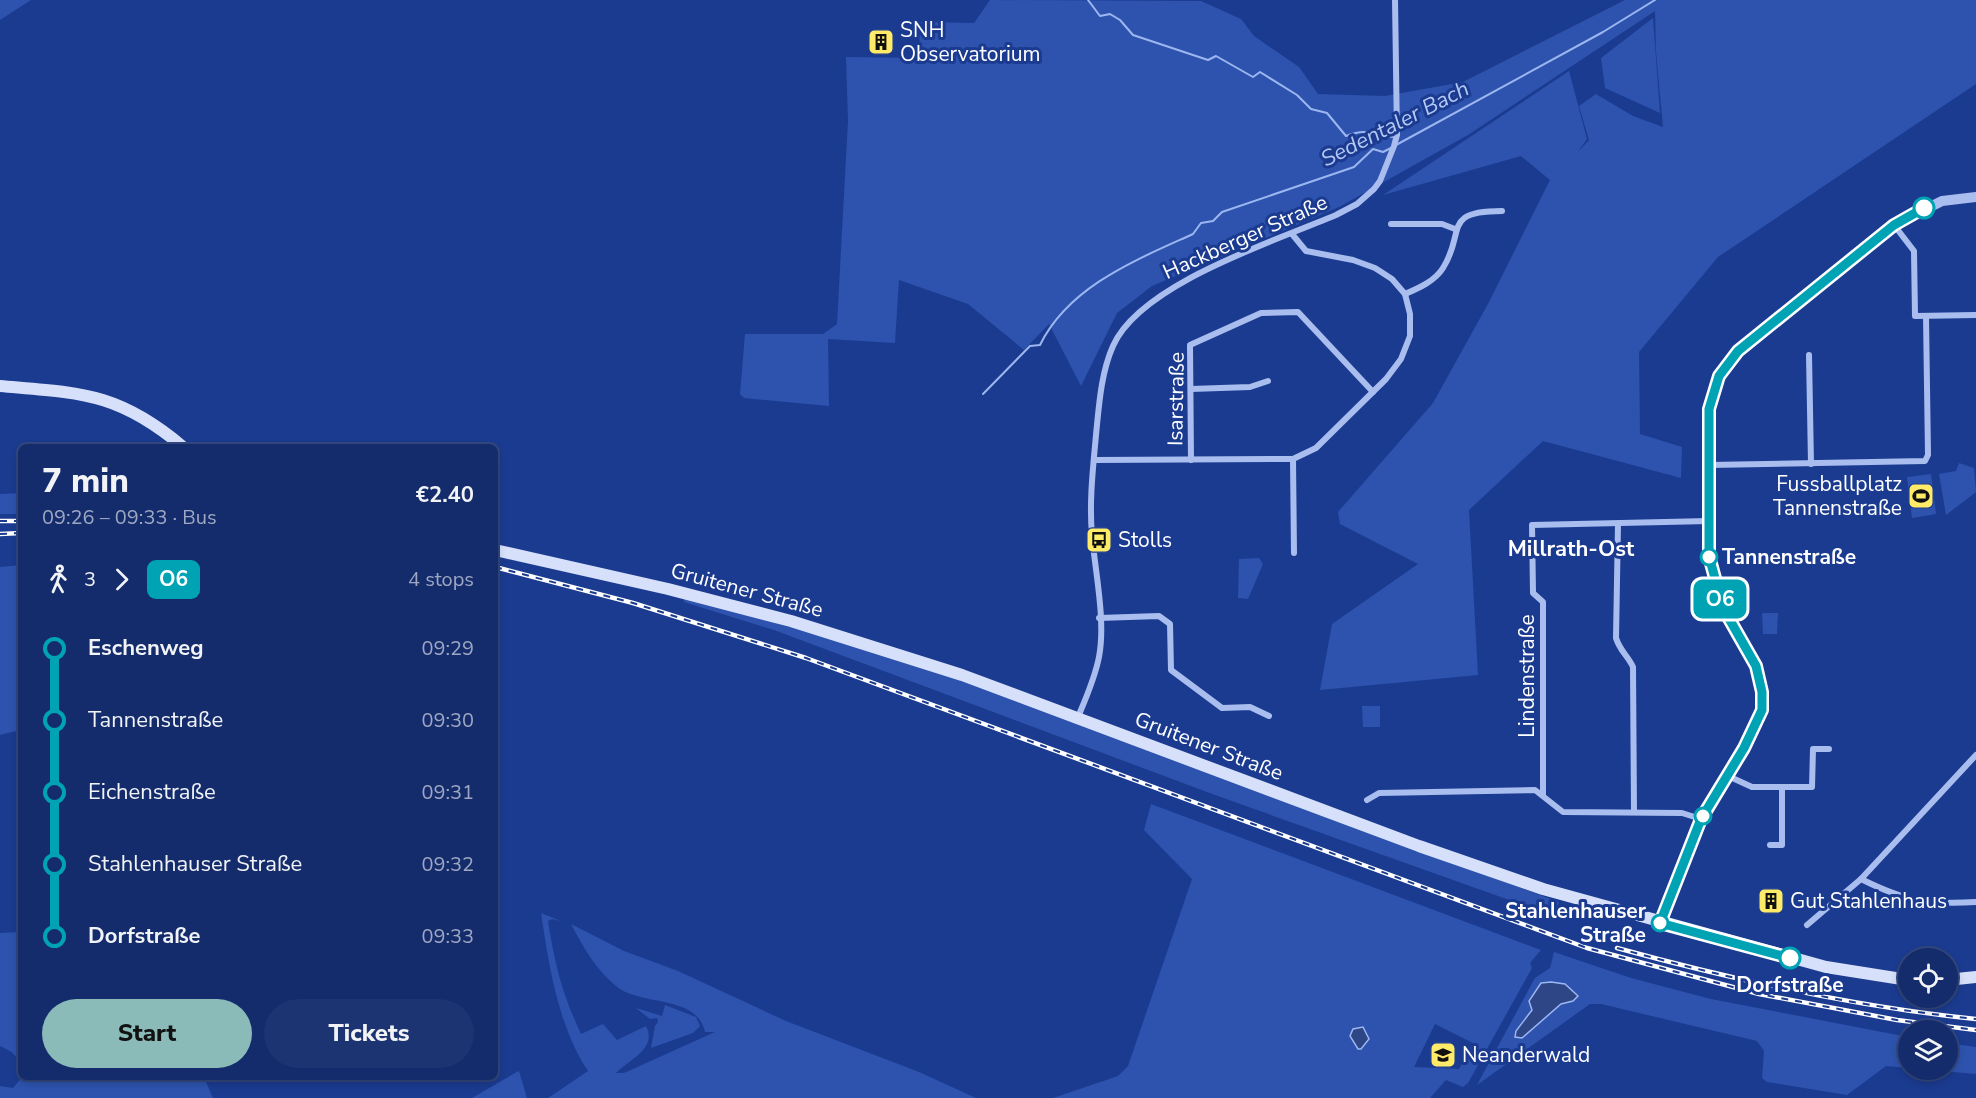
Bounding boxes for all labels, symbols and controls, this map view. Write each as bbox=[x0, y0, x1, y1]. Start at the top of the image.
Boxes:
place label: SNH Observatorium bbox=[900, 16, 1041, 68]
building icon: SNH Observatorium bbox=[866, 27, 896, 57]
water label: Sedentaler Bach bbox=[1316, 74, 1474, 174]
street label: Hackberger Straße bbox=[1158, 188, 1332, 286]
unlabelled marker bbox=[1913, 197, 1935, 219]
street label: Isarstraße bbox=[1161, 352, 1191, 446]
text: 7 min bbox=[42, 459, 129, 504]
place label: Fussballplatz Tannenstraße bbox=[1773, 470, 1902, 522]
text: €2.40 bbox=[416, 480, 474, 510]
sports icon: Fussballplatz Tannenstraße bbox=[1906, 481, 1936, 511]
text: 09:26 – 09:33 · Bus bbox=[42, 504, 217, 531]
bus stop icon: Stolls bbox=[1084, 525, 1114, 555]
place label: Stolls bbox=[1118, 526, 1172, 554]
district label: Millrath-Ost bbox=[1508, 534, 1635, 564]
place label: Tannenstraße bbox=[1722, 543, 1856, 571]
marker: Tannenstraße bbox=[1700, 548, 1718, 566]
street label: Gruitener Straße bbox=[668, 556, 826, 624]
icon: walk bbox=[42, 563, 75, 596]
icon: forward bbox=[105, 563, 138, 596]
text: O6 bbox=[159, 565, 188, 593]
text: 3 bbox=[84, 566, 96, 593]
text: 4 stops bbox=[408, 566, 474, 593]
line badge: O6 bbox=[1693, 580, 1747, 618]
text: O6 bbox=[1705, 585, 1735, 613]
street label: Lindenstraße bbox=[1513, 614, 1541, 738]
text: Eschenweg bbox=[88, 633, 203, 663]
text: 09:29 bbox=[421, 635, 474, 662]
text: Tannenstraße bbox=[88, 705, 223, 735]
street label: Gruitener Straße bbox=[1131, 705, 1287, 787]
text: 09:30 bbox=[421, 707, 474, 734]
text: Eichenstraße bbox=[88, 777, 216, 807]
text: 09:31 bbox=[421, 779, 474, 806]
unlabelled marker bbox=[1694, 807, 1712, 825]
text: Stahlenhauser Straße bbox=[88, 849, 302, 879]
text: 09:32 bbox=[421, 851, 474, 878]
building icon: Gut Stahlenhaus bbox=[1756, 886, 1786, 916]
place label: Gut Stahlenhaus bbox=[1790, 887, 1947, 915]
place label: Stahlenhauser Straße bbox=[1505, 897, 1647, 949]
marker: Stahlenhauser Straße bbox=[1651, 914, 1669, 932]
text: Dorfstraße bbox=[88, 921, 201, 951]
text: 09:33 bbox=[421, 923, 474, 950]
marker: Dorfstraße bbox=[1779, 947, 1801, 969]
map controls bbox=[1898, 948, 1958, 1080]
button: locate bbox=[1898, 948, 1958, 1008]
place label: Dorfstraße bbox=[1736, 971, 1844, 999]
button: Start bbox=[42, 999, 252, 1068]
button: Tickets bbox=[264, 999, 474, 1068]
button: layers bbox=[1898, 1020, 1958, 1080]
school or university icon: Neanderwald bbox=[1428, 1040, 1458, 1070]
place label: Neanderwald bbox=[1462, 1041, 1590, 1069]

